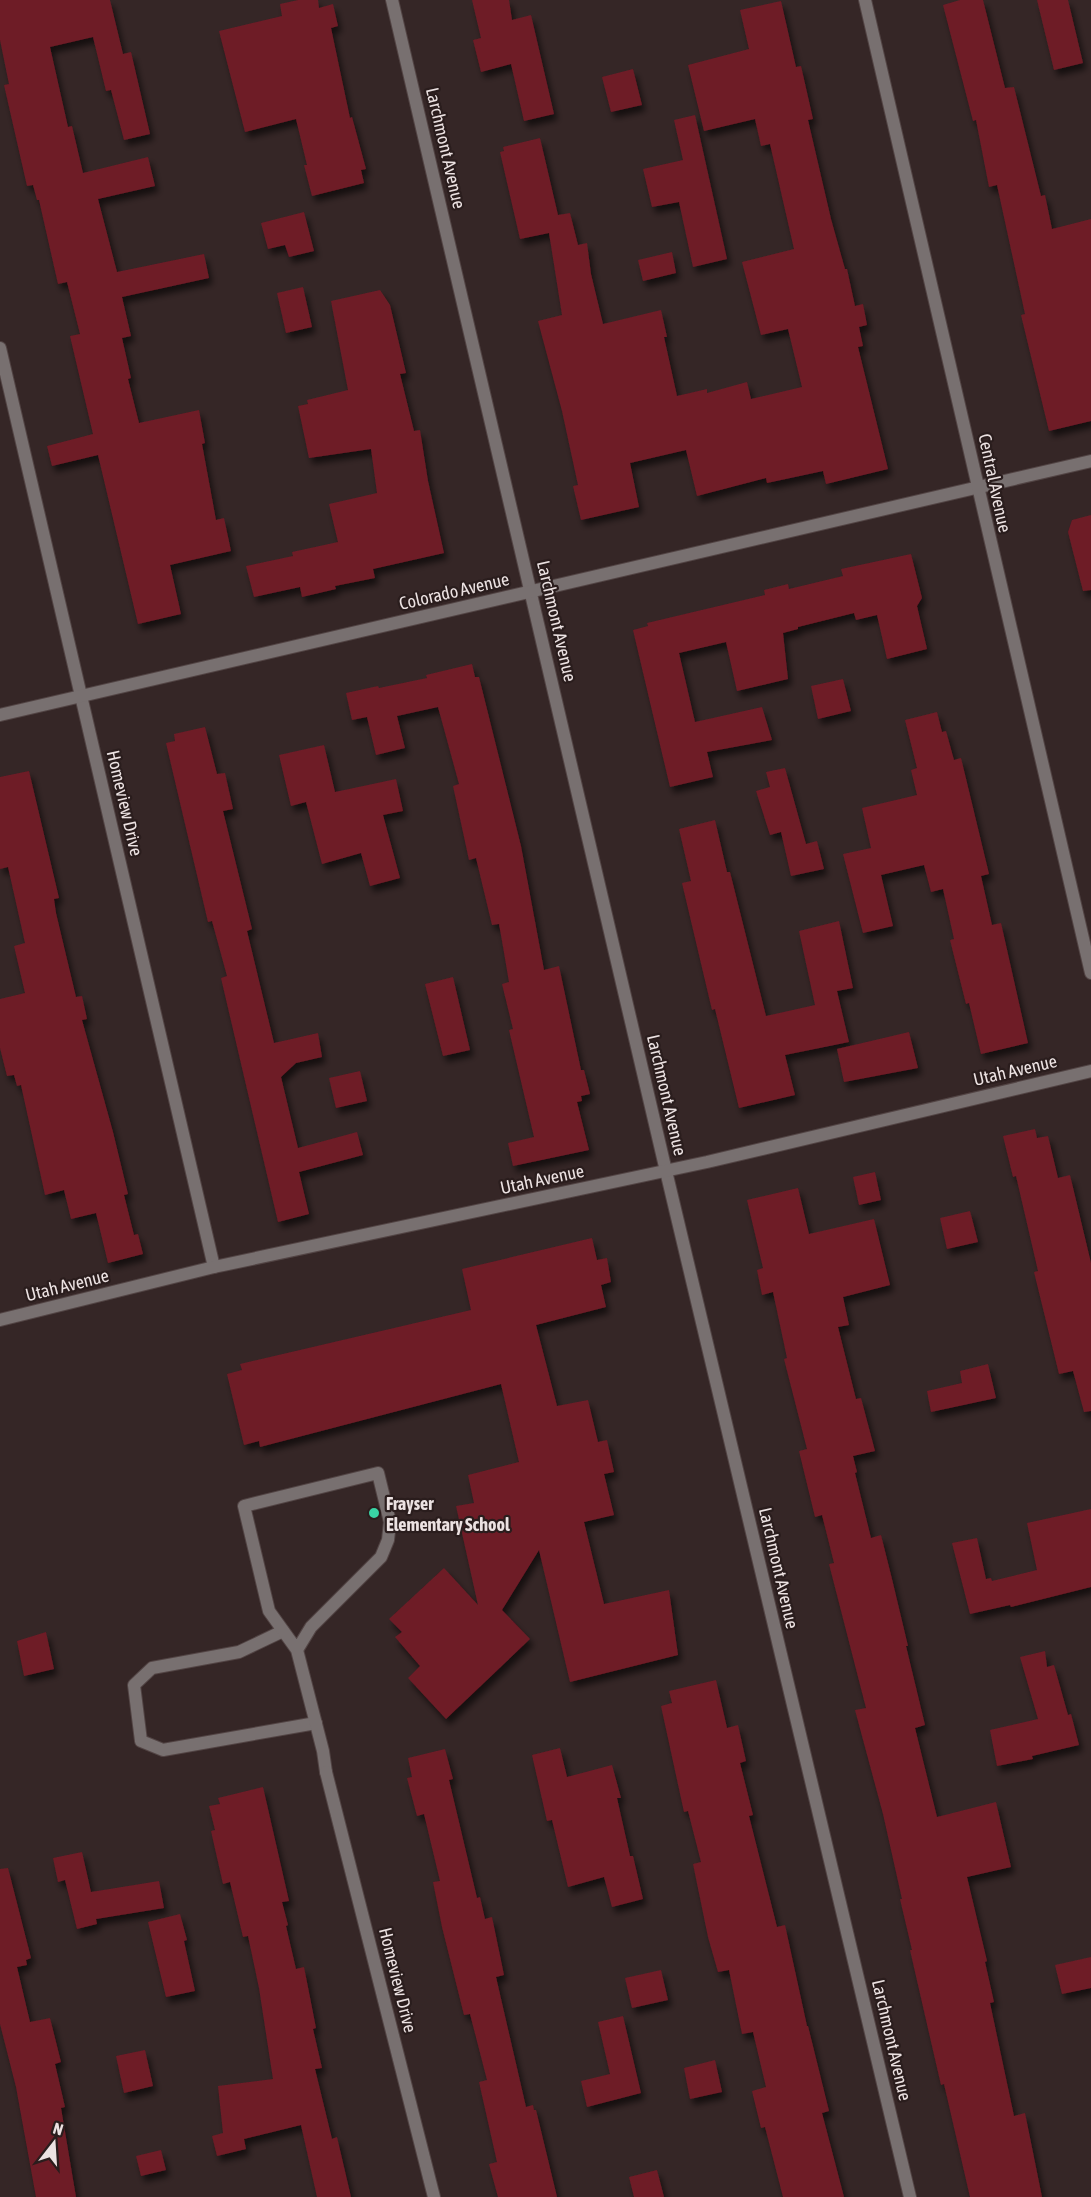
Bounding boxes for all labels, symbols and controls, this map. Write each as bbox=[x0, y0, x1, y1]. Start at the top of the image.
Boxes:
street label: Larchmont Avenue bbox=[422, 85, 470, 211]
street label: Central Avenue bbox=[974, 432, 1016, 534]
street label: Larchmont Avenue bbox=[533, 558, 581, 684]
street label: Colorado Avenue bbox=[397, 568, 511, 614]
street label: Homeview Drive bbox=[103, 748, 147, 858]
street label: Larchmont Avenue bbox=[643, 1032, 691, 1158]
street label: Utah Avenue bbox=[971, 1050, 1059, 1090]
street label: Utah Avenue bbox=[498, 1160, 586, 1198]
street label: Utah Avenue bbox=[23, 1265, 111, 1305]
place label: Frayser Elementary School bbox=[386, 1493, 510, 1535]
street label: Larchmont Avenue bbox=[755, 1505, 803, 1631]
marker: Frayser Elementary School bbox=[367, 1506, 381, 1520]
street label: Homeview Drive bbox=[375, 1925, 421, 2035]
street label: Larchmont Avenue bbox=[868, 1977, 916, 2103]
north arrow bbox=[24, 2113, 84, 2173]
text: N bbox=[51, 2119, 66, 2139]

